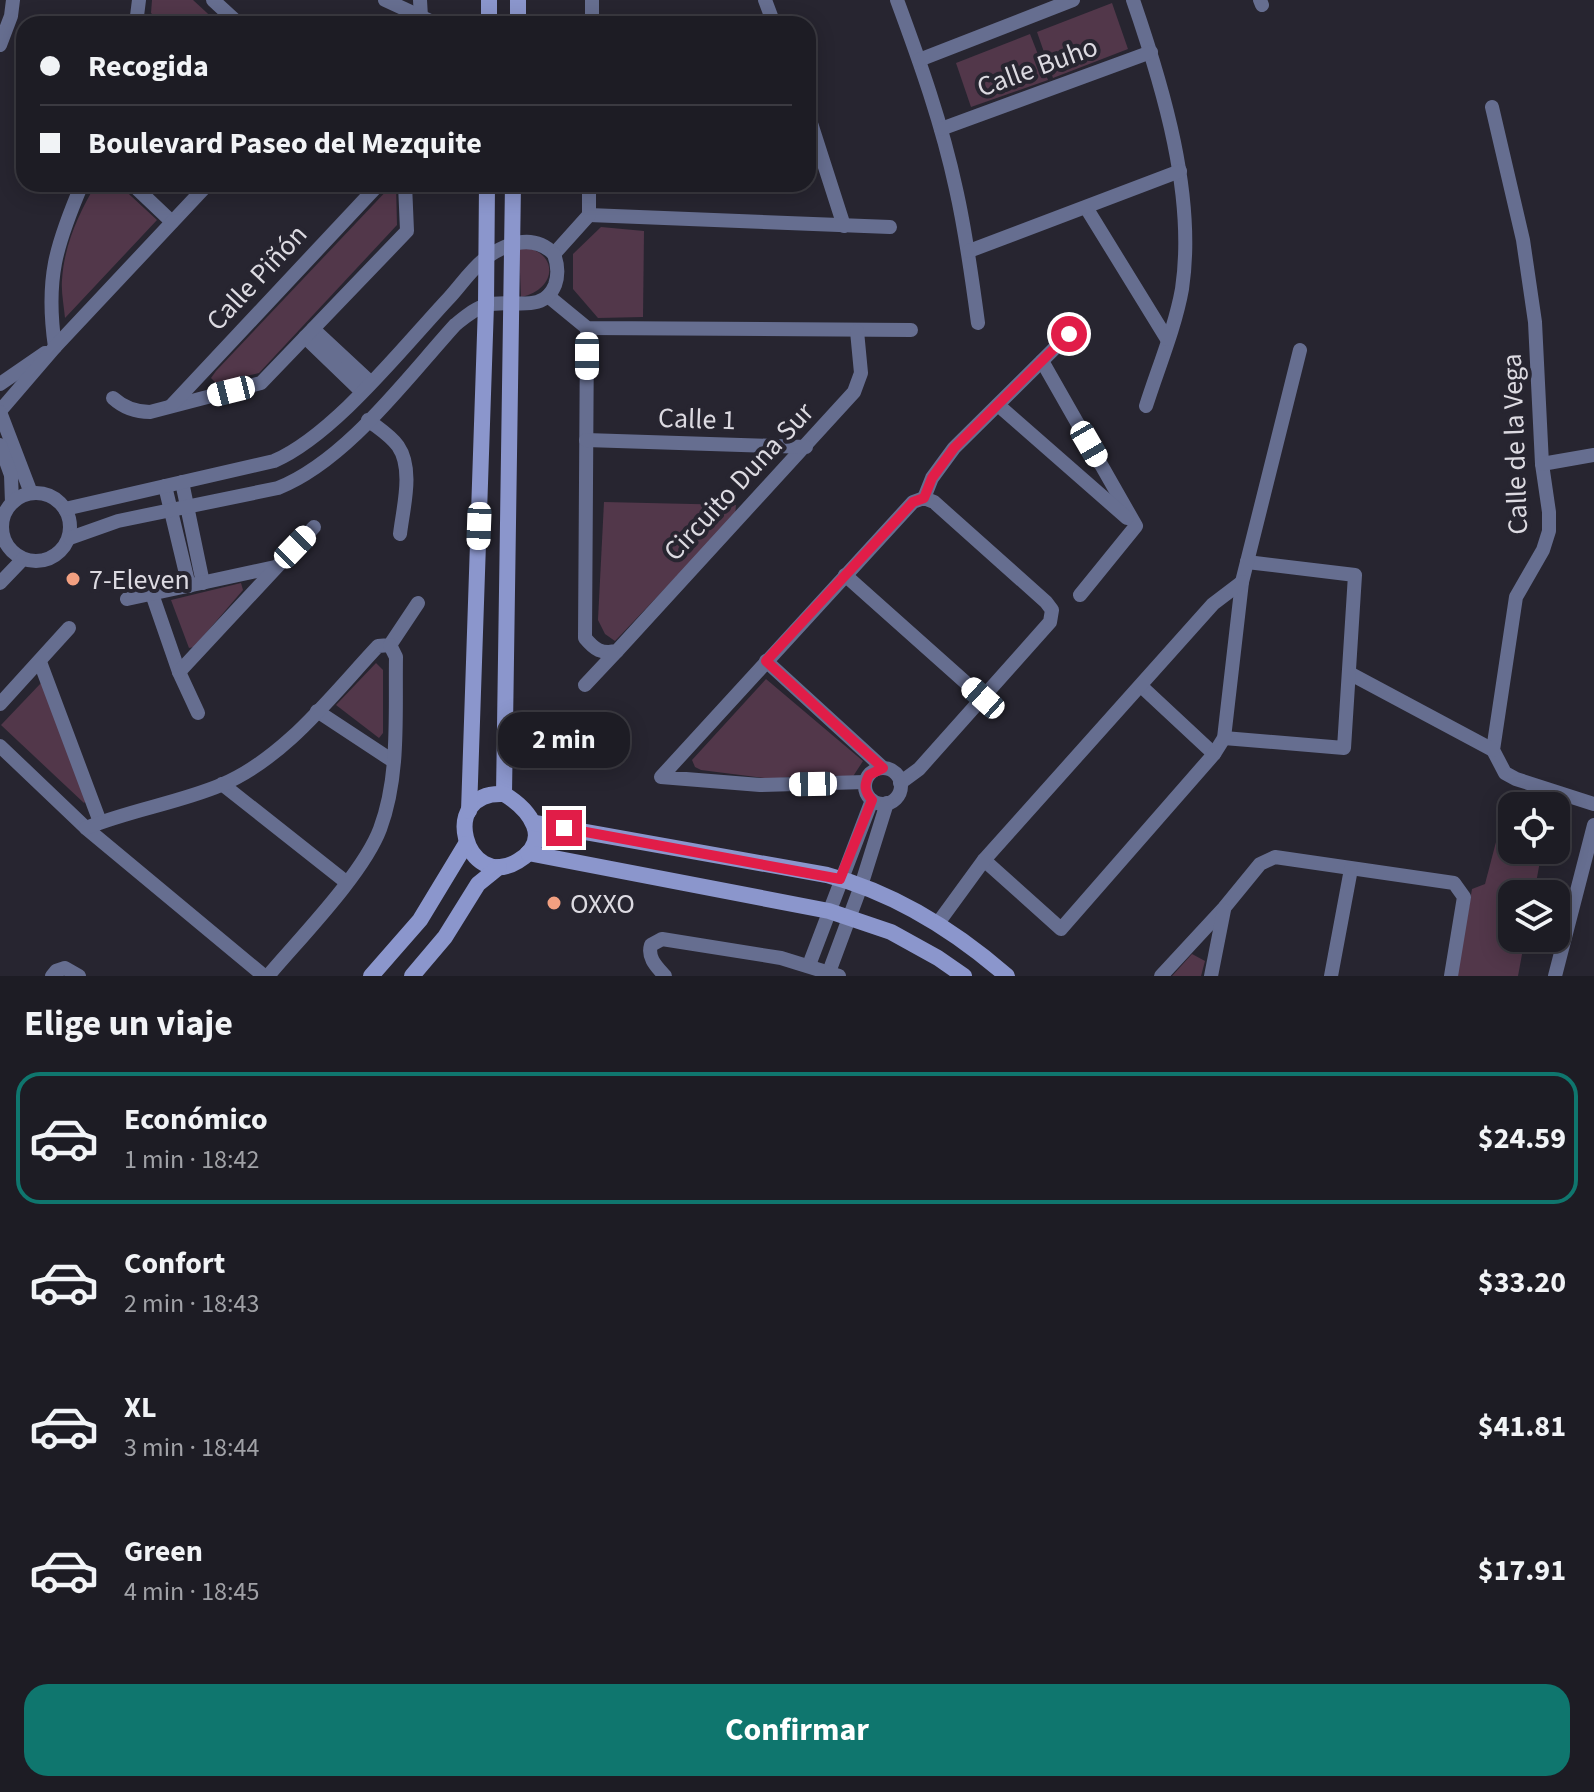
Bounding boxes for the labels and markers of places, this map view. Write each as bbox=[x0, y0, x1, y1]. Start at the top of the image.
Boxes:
place label: 7-Eleven bbox=[89, 560, 190, 600]
marker: 7-Eleven bbox=[64, 570, 82, 588]
place label: OXXO bbox=[570, 884, 635, 924]
marker: OXXO bbox=[545, 894, 563, 912]

